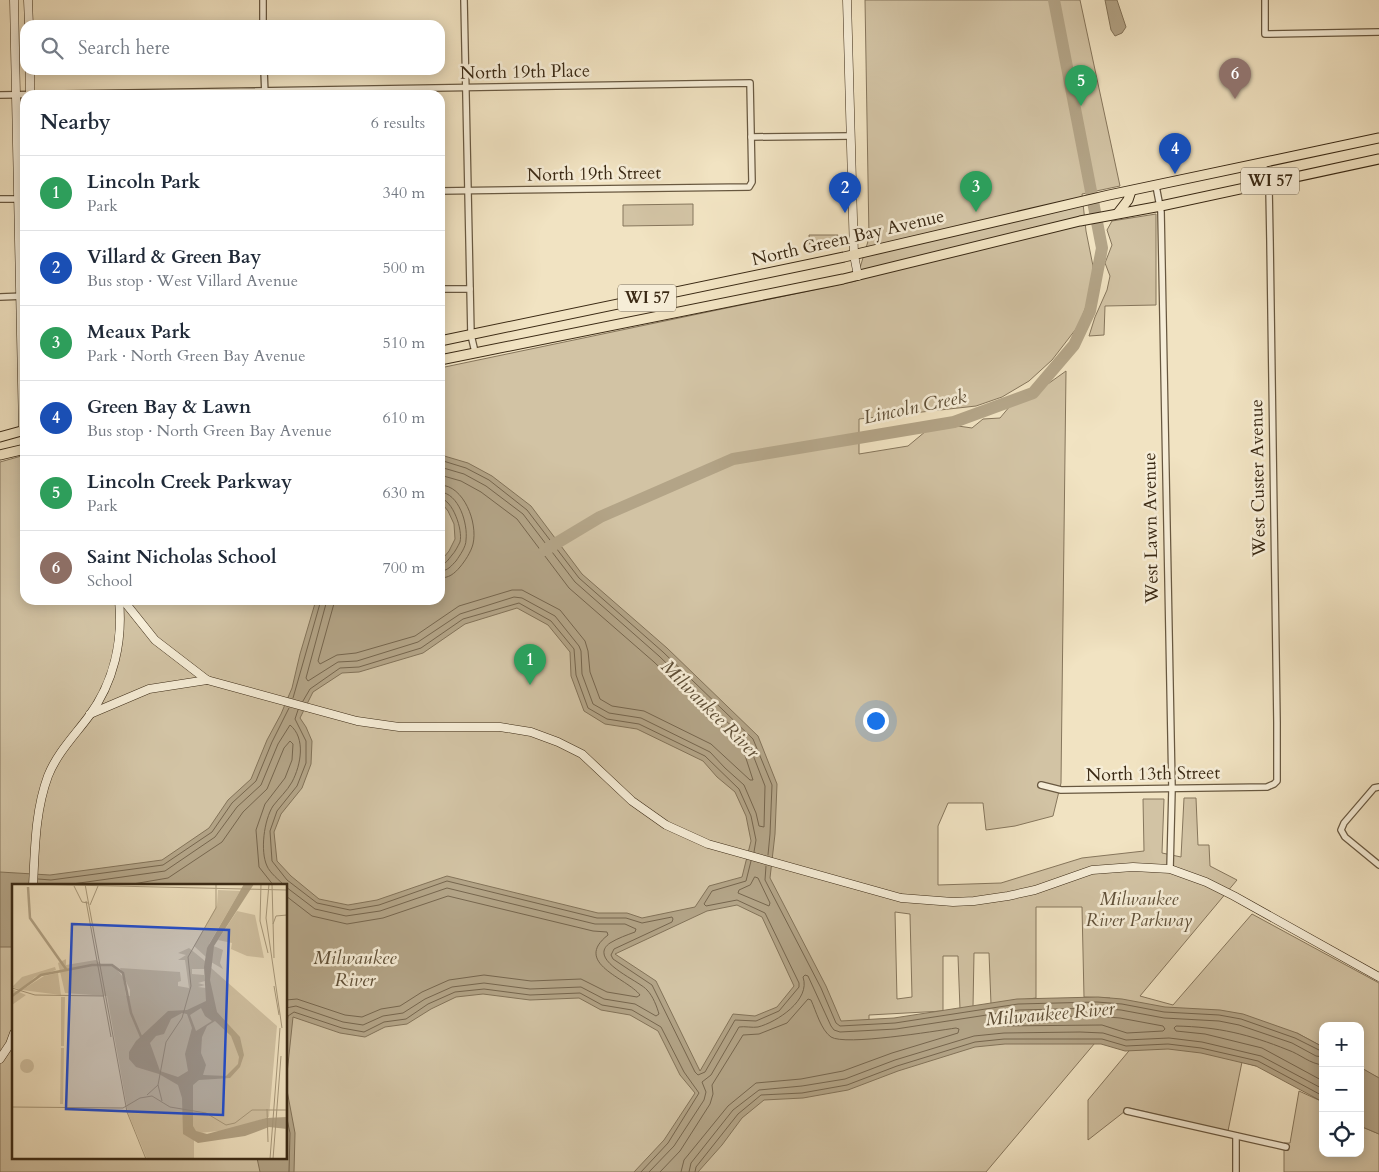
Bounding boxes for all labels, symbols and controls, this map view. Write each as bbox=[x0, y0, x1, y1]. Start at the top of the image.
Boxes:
search box bbox=[20, 20, 445, 75]
icon: search bbox=[38, 34, 66, 62]
text: Search here bbox=[78, 35, 170, 61]
street label: North 19th Place bbox=[460, 58, 590, 86]
pin: 6 bbox=[1219, 58, 1251, 99]
pin: 5 bbox=[1065, 65, 1097, 106]
text: Nearby bbox=[40, 108, 111, 137]
text: 6 results bbox=[371, 112, 425, 134]
pin: 4 bbox=[1159, 133, 1191, 174]
street label: North 19th Street bbox=[527, 160, 662, 188]
road number: WI 57 bbox=[1241, 168, 1299, 195]
text: Lincoln Park bbox=[87, 169, 200, 195]
pin: 3 bbox=[960, 171, 992, 212]
pin: 2 bbox=[829, 172, 861, 213]
text: 1 bbox=[52, 182, 60, 204]
text: 340 m bbox=[383, 182, 425, 204]
text: Park bbox=[87, 195, 118, 217]
street label: North Green Bay Avenue bbox=[749, 204, 947, 272]
text: Villard & Green Bay bbox=[87, 244, 261, 270]
text: 2 bbox=[52, 257, 60, 279]
text: 500 m bbox=[383, 257, 425, 279]
text: Bus stop · West Villard Avenue bbox=[87, 270, 298, 292]
road number: WI 57 bbox=[618, 284, 676, 312]
text: Meaux Park bbox=[87, 319, 191, 345]
text: 3 bbox=[52, 332, 60, 354]
text: 510 m bbox=[383, 332, 425, 354]
text: Park · North Green Bay Avenue bbox=[87, 345, 306, 367]
water label: Lincoln Creek bbox=[861, 383, 970, 431]
text: Green Bay & Lawn bbox=[87, 394, 251, 420]
street label: West Custer Avenue bbox=[1244, 399, 1272, 558]
text: 4 bbox=[52, 407, 60, 429]
text: 610 m bbox=[383, 407, 425, 429]
text: Bus stop · North Green Bay Avenue bbox=[87, 420, 332, 442]
street label: West Lawn Avenue bbox=[1137, 452, 1165, 605]
text: Lincoln Creek Parkway bbox=[87, 469, 292, 495]
text: 5 bbox=[52, 482, 60, 504]
text: 630 m bbox=[383, 482, 425, 504]
text: Park bbox=[87, 495, 118, 517]
text: Saint Nicholas School bbox=[87, 544, 277, 570]
text: 6 bbox=[52, 557, 60, 579]
text: 700 m bbox=[383, 557, 425, 579]
text: School bbox=[87, 570, 132, 592]
pin: 1 bbox=[514, 644, 546, 685]
water label: Milwaukee River bbox=[655, 654, 766, 765]
your location bbox=[863, 708, 889, 734]
street label: North 13th Street bbox=[1086, 760, 1221, 788]
inset map bbox=[12, 884, 288, 1160]
park label: Milwaukee River Parkway bbox=[1086, 887, 1193, 933]
water label: Milwaukee River bbox=[313, 945, 397, 993]
water label: Milwaukee River bbox=[984, 995, 1116, 1033]
map controls bbox=[1319, 1022, 1364, 1157]
button: + bbox=[1319, 1022, 1364, 1067]
button: − bbox=[1319, 1067, 1364, 1112]
button: locate bbox=[1319, 1112, 1364, 1157]

